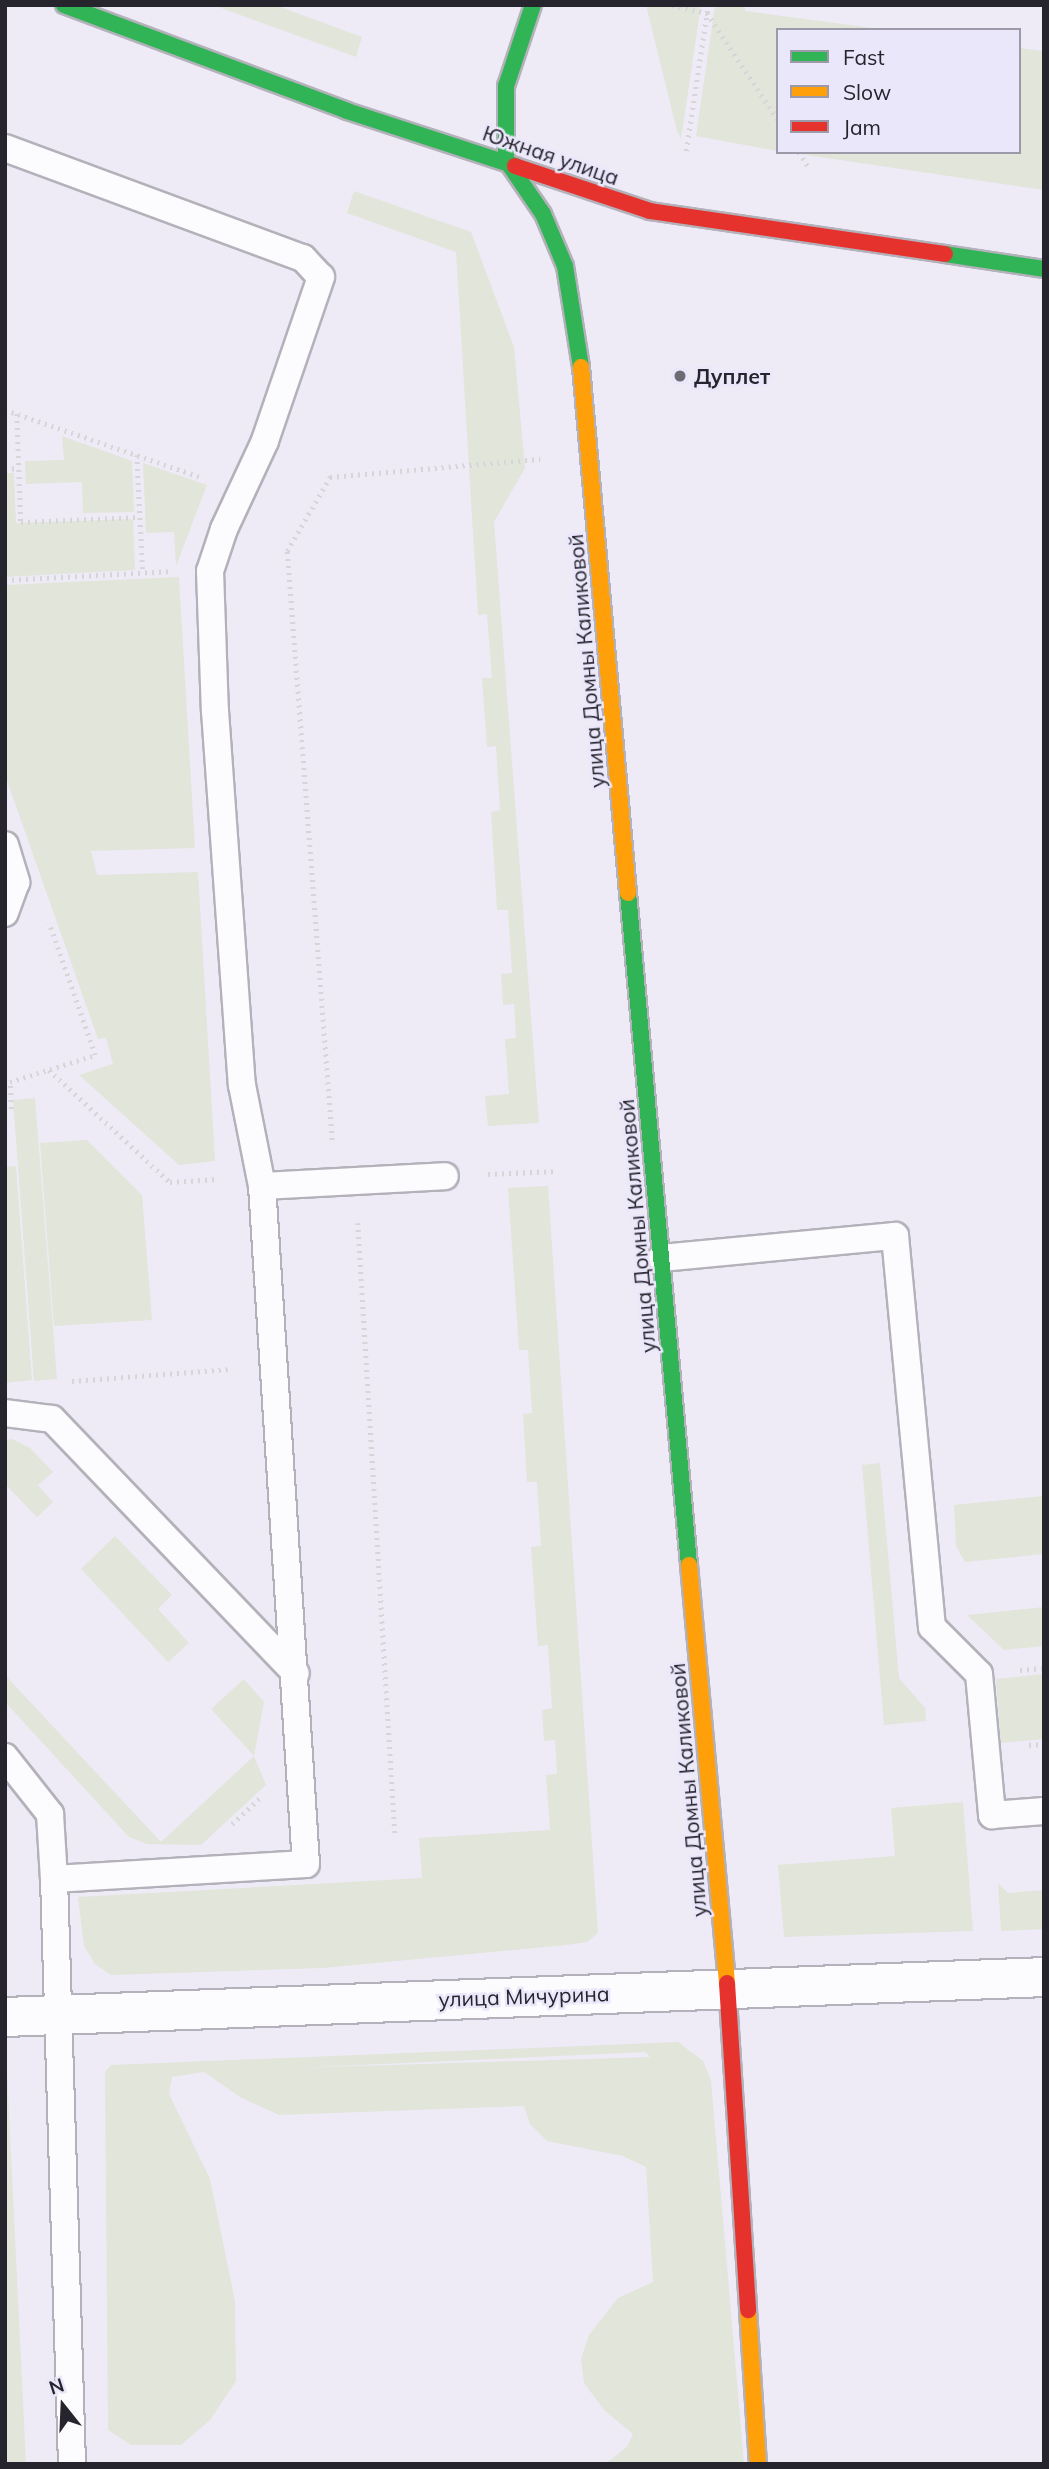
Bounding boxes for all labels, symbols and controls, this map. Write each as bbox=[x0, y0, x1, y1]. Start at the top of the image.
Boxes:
legend bbox=[776, 28, 1021, 154]
text: Fast bbox=[843, 44, 885, 70]
text: Slow bbox=[843, 79, 891, 105]
text: Jam bbox=[843, 114, 881, 140]
street label: Южная улица bbox=[480, 120, 622, 190]
place label: Дуплет bbox=[694, 363, 770, 389]
marker: Дуплет bbox=[672, 368, 688, 384]
street label: улица Домны Каликовой bbox=[562, 533, 610, 789]
street label: улица Домны Каликовой bbox=[613, 1098, 661, 1354]
street label: улица Домны Каликовой bbox=[664, 1662, 712, 1918]
street label: улица Мичурина bbox=[438, 1980, 610, 2012]
north arrow bbox=[28, 2371, 98, 2441]
text: N bbox=[46, 2372, 67, 2400]

